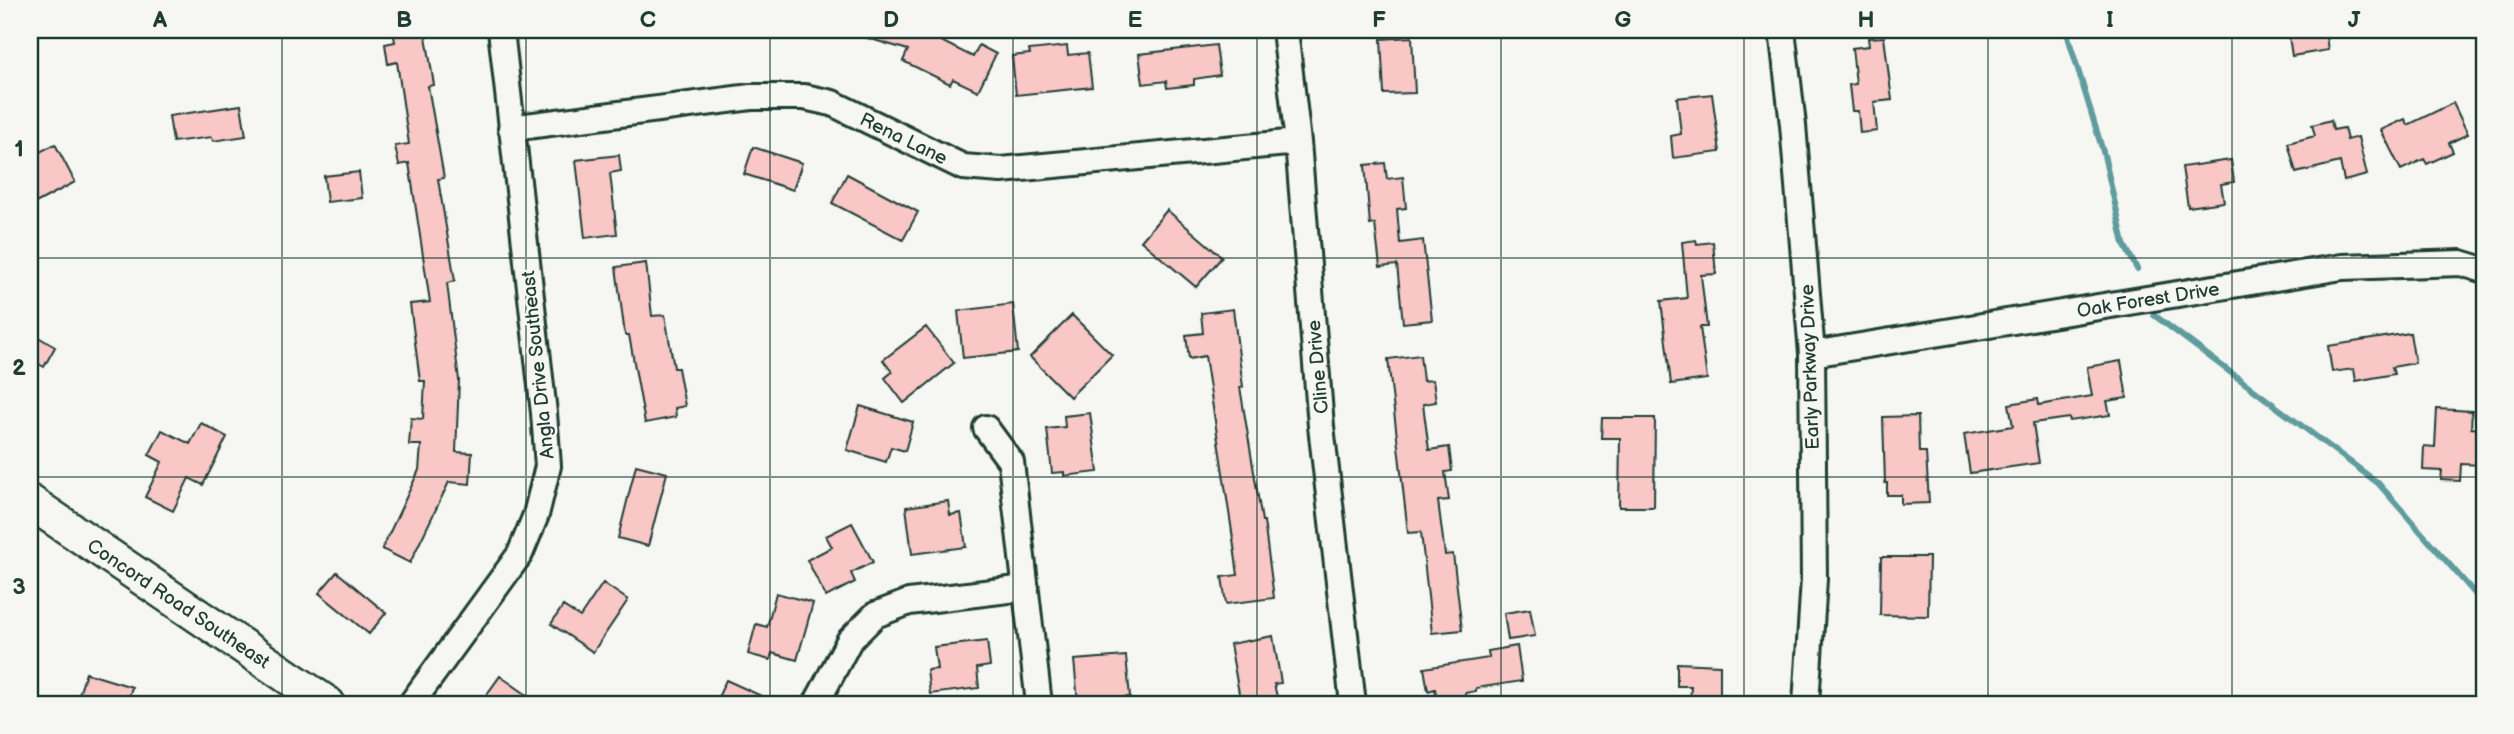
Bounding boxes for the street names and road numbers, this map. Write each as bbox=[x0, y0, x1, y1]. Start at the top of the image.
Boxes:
street label: Rena Lane bbox=[856, 108, 951, 170]
street label: Angla Drive Southeast bbox=[517, 270, 560, 460]
street label: Oak Forest Drive bbox=[2075, 278, 2221, 323]
street label: Early Parkway Drive bbox=[1796, 284, 1825, 450]
street label: Cline Drive bbox=[1303, 319, 1334, 415]
street label: Concord Road Southeast bbox=[82, 534, 274, 674]

